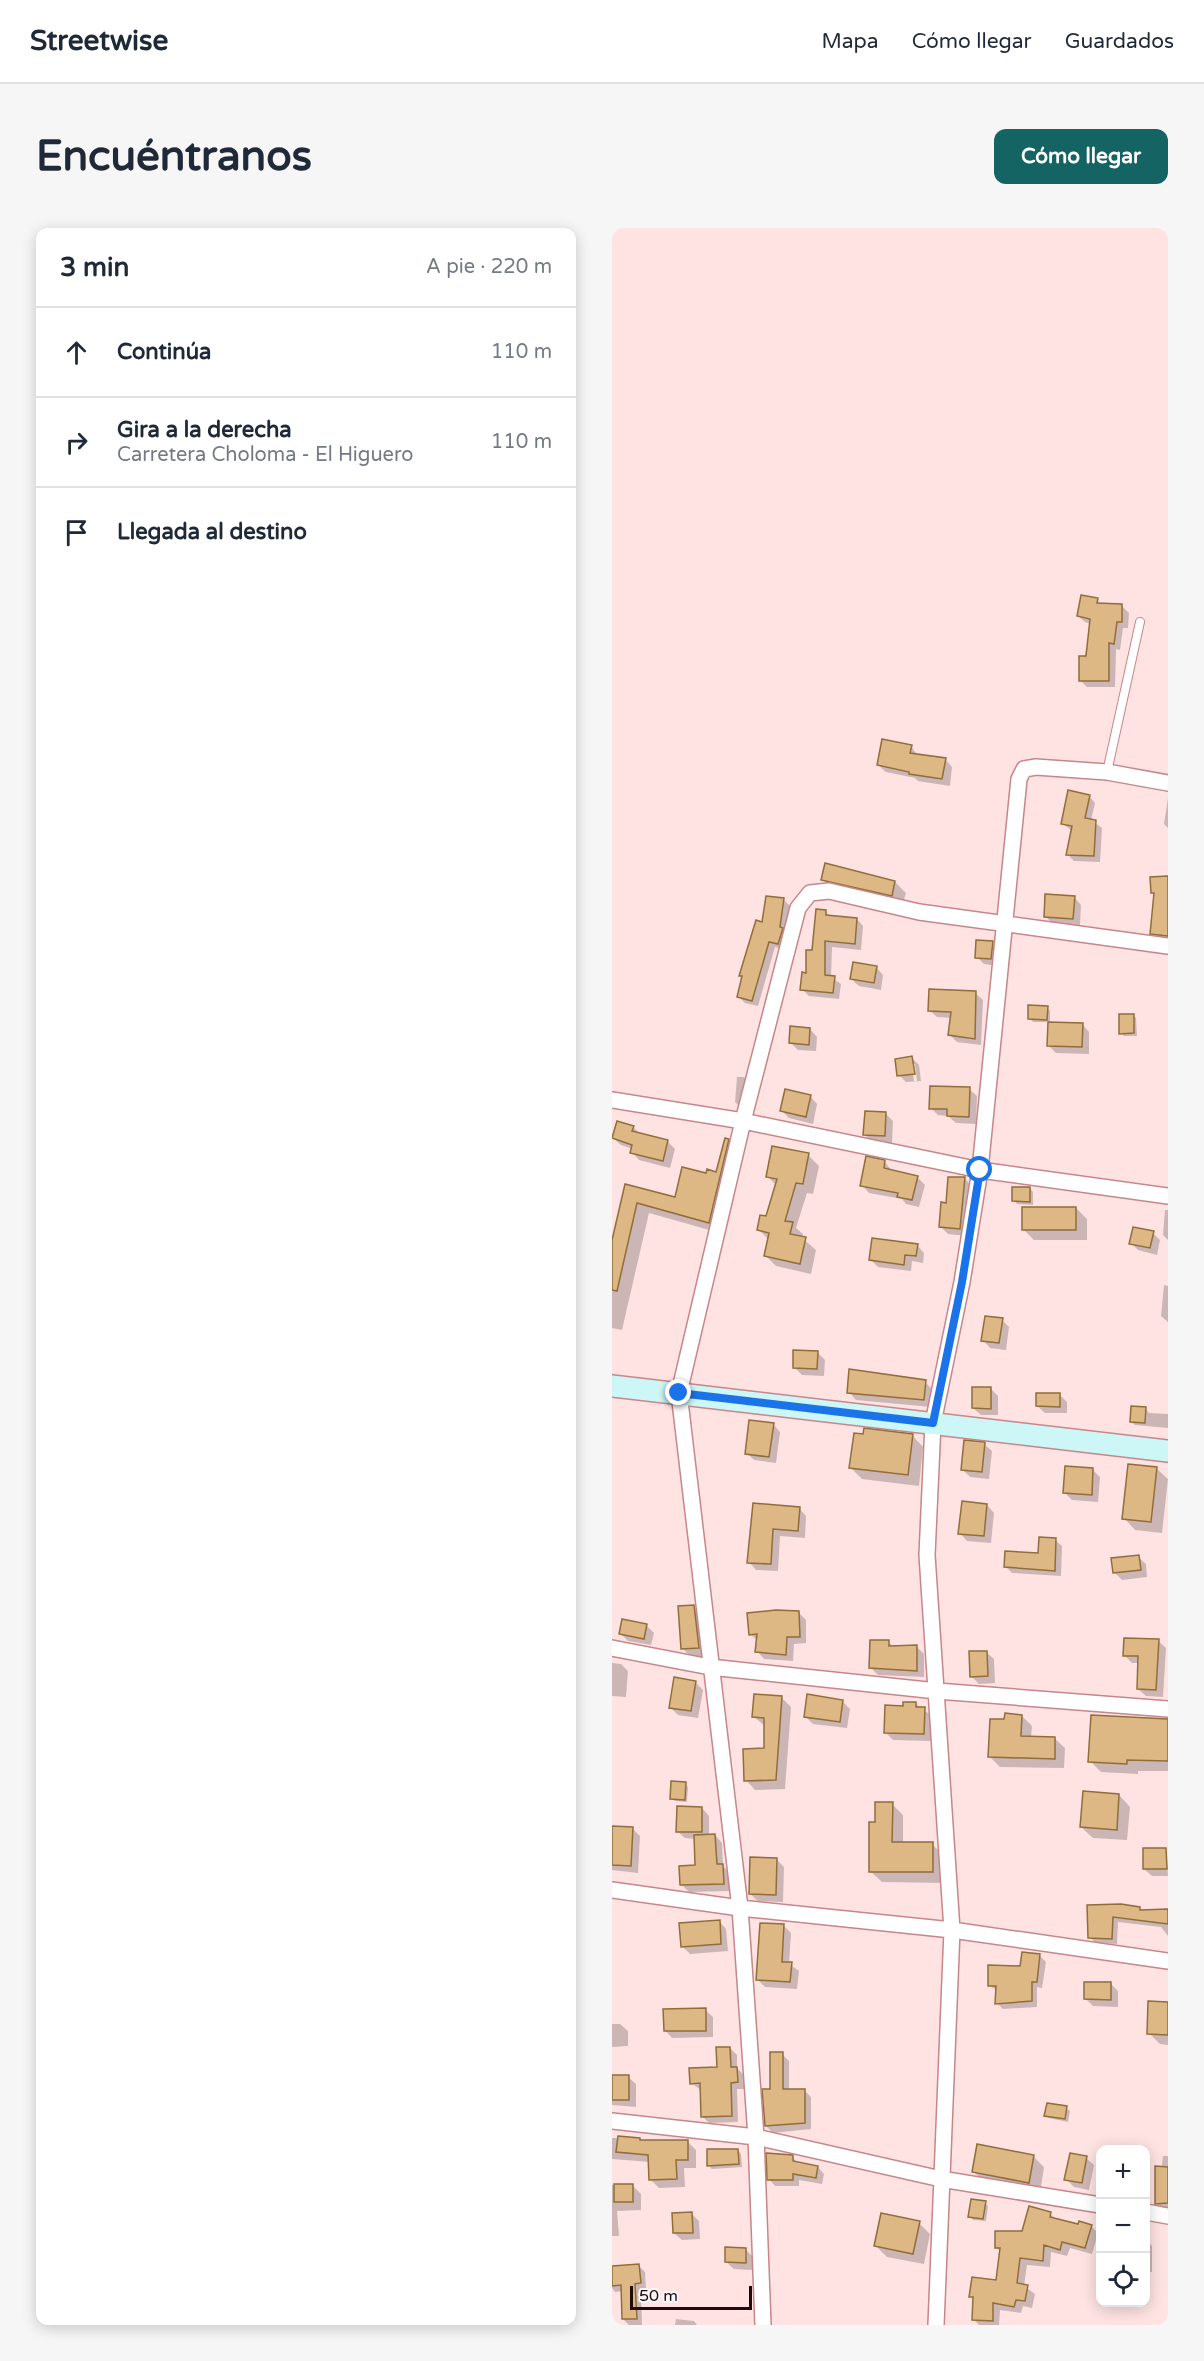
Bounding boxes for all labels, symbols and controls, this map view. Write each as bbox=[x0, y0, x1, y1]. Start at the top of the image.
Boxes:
text: Streetwise bbox=[30, 24, 168, 58]
text: Mapa bbox=[821, 29, 879, 54]
text: Cómo llegar bbox=[912, 29, 1032, 54]
text: Guardados bbox=[1065, 29, 1174, 54]
button: Cómo llegar bbox=[994, 129, 1168, 184]
text: Encuéntranos bbox=[36, 131, 312, 182]
text: 3 min bbox=[60, 252, 129, 283]
text: A pie · 220 m bbox=[426, 255, 552, 279]
icon: ahead bbox=[60, 336, 93, 369]
text: Continúa bbox=[117, 339, 211, 365]
text: 110 m bbox=[491, 340, 552, 364]
text: Gira a la derecha bbox=[117, 417, 292, 443]
icon: right bbox=[60, 426, 93, 459]
text: 110 m bbox=[491, 430, 552, 454]
text: Carretera Choloma - El Higuero bbox=[117, 443, 413, 467]
icon: arrive bbox=[60, 516, 93, 549]
text: Llegada al destino bbox=[117, 519, 307, 545]
route start bbox=[966, 1156, 992, 1182]
route end bbox=[665, 1379, 691, 1405]
map controls bbox=[1096, 2145, 1150, 2307]
button: + bbox=[1096, 2145, 1150, 2199]
button: − bbox=[1096, 2199, 1150, 2253]
button: locate bbox=[1096, 2253, 1150, 2307]
scale bar bbox=[630, 2283, 752, 2310]
text: 50 m bbox=[639, 2286, 678, 2306]

